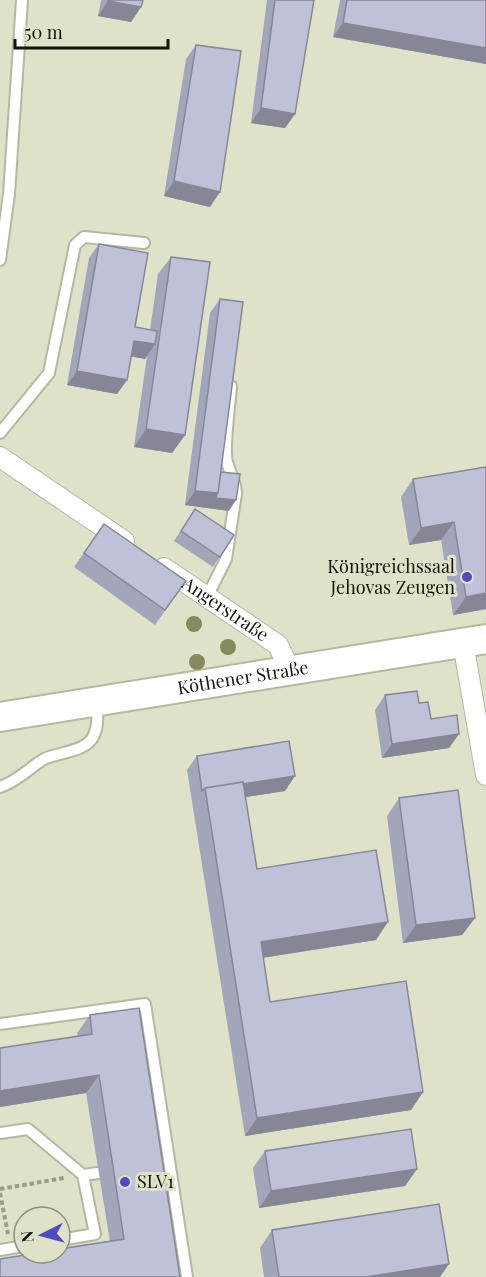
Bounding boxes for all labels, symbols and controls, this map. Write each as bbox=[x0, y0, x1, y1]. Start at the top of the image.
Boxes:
scale bar bbox=[15, 12, 168, 50]
text: 50 m bbox=[24, 20, 63, 44]
place label: Königreichssaal Jehovas Zeugen bbox=[327, 554, 455, 599]
street label: Angerstraße bbox=[177, 570, 274, 646]
marker: Königreichssaal Jehovas Zeugen bbox=[460, 570, 474, 584]
street label: Köthener Straße bbox=[175, 655, 310, 699]
place label: SLV1 bbox=[137, 1169, 174, 1193]
marker: SLV1 bbox=[118, 1175, 132, 1189]
north arrow bbox=[12, 1205, 72, 1265]
text: N bbox=[15, 1229, 38, 1243]

